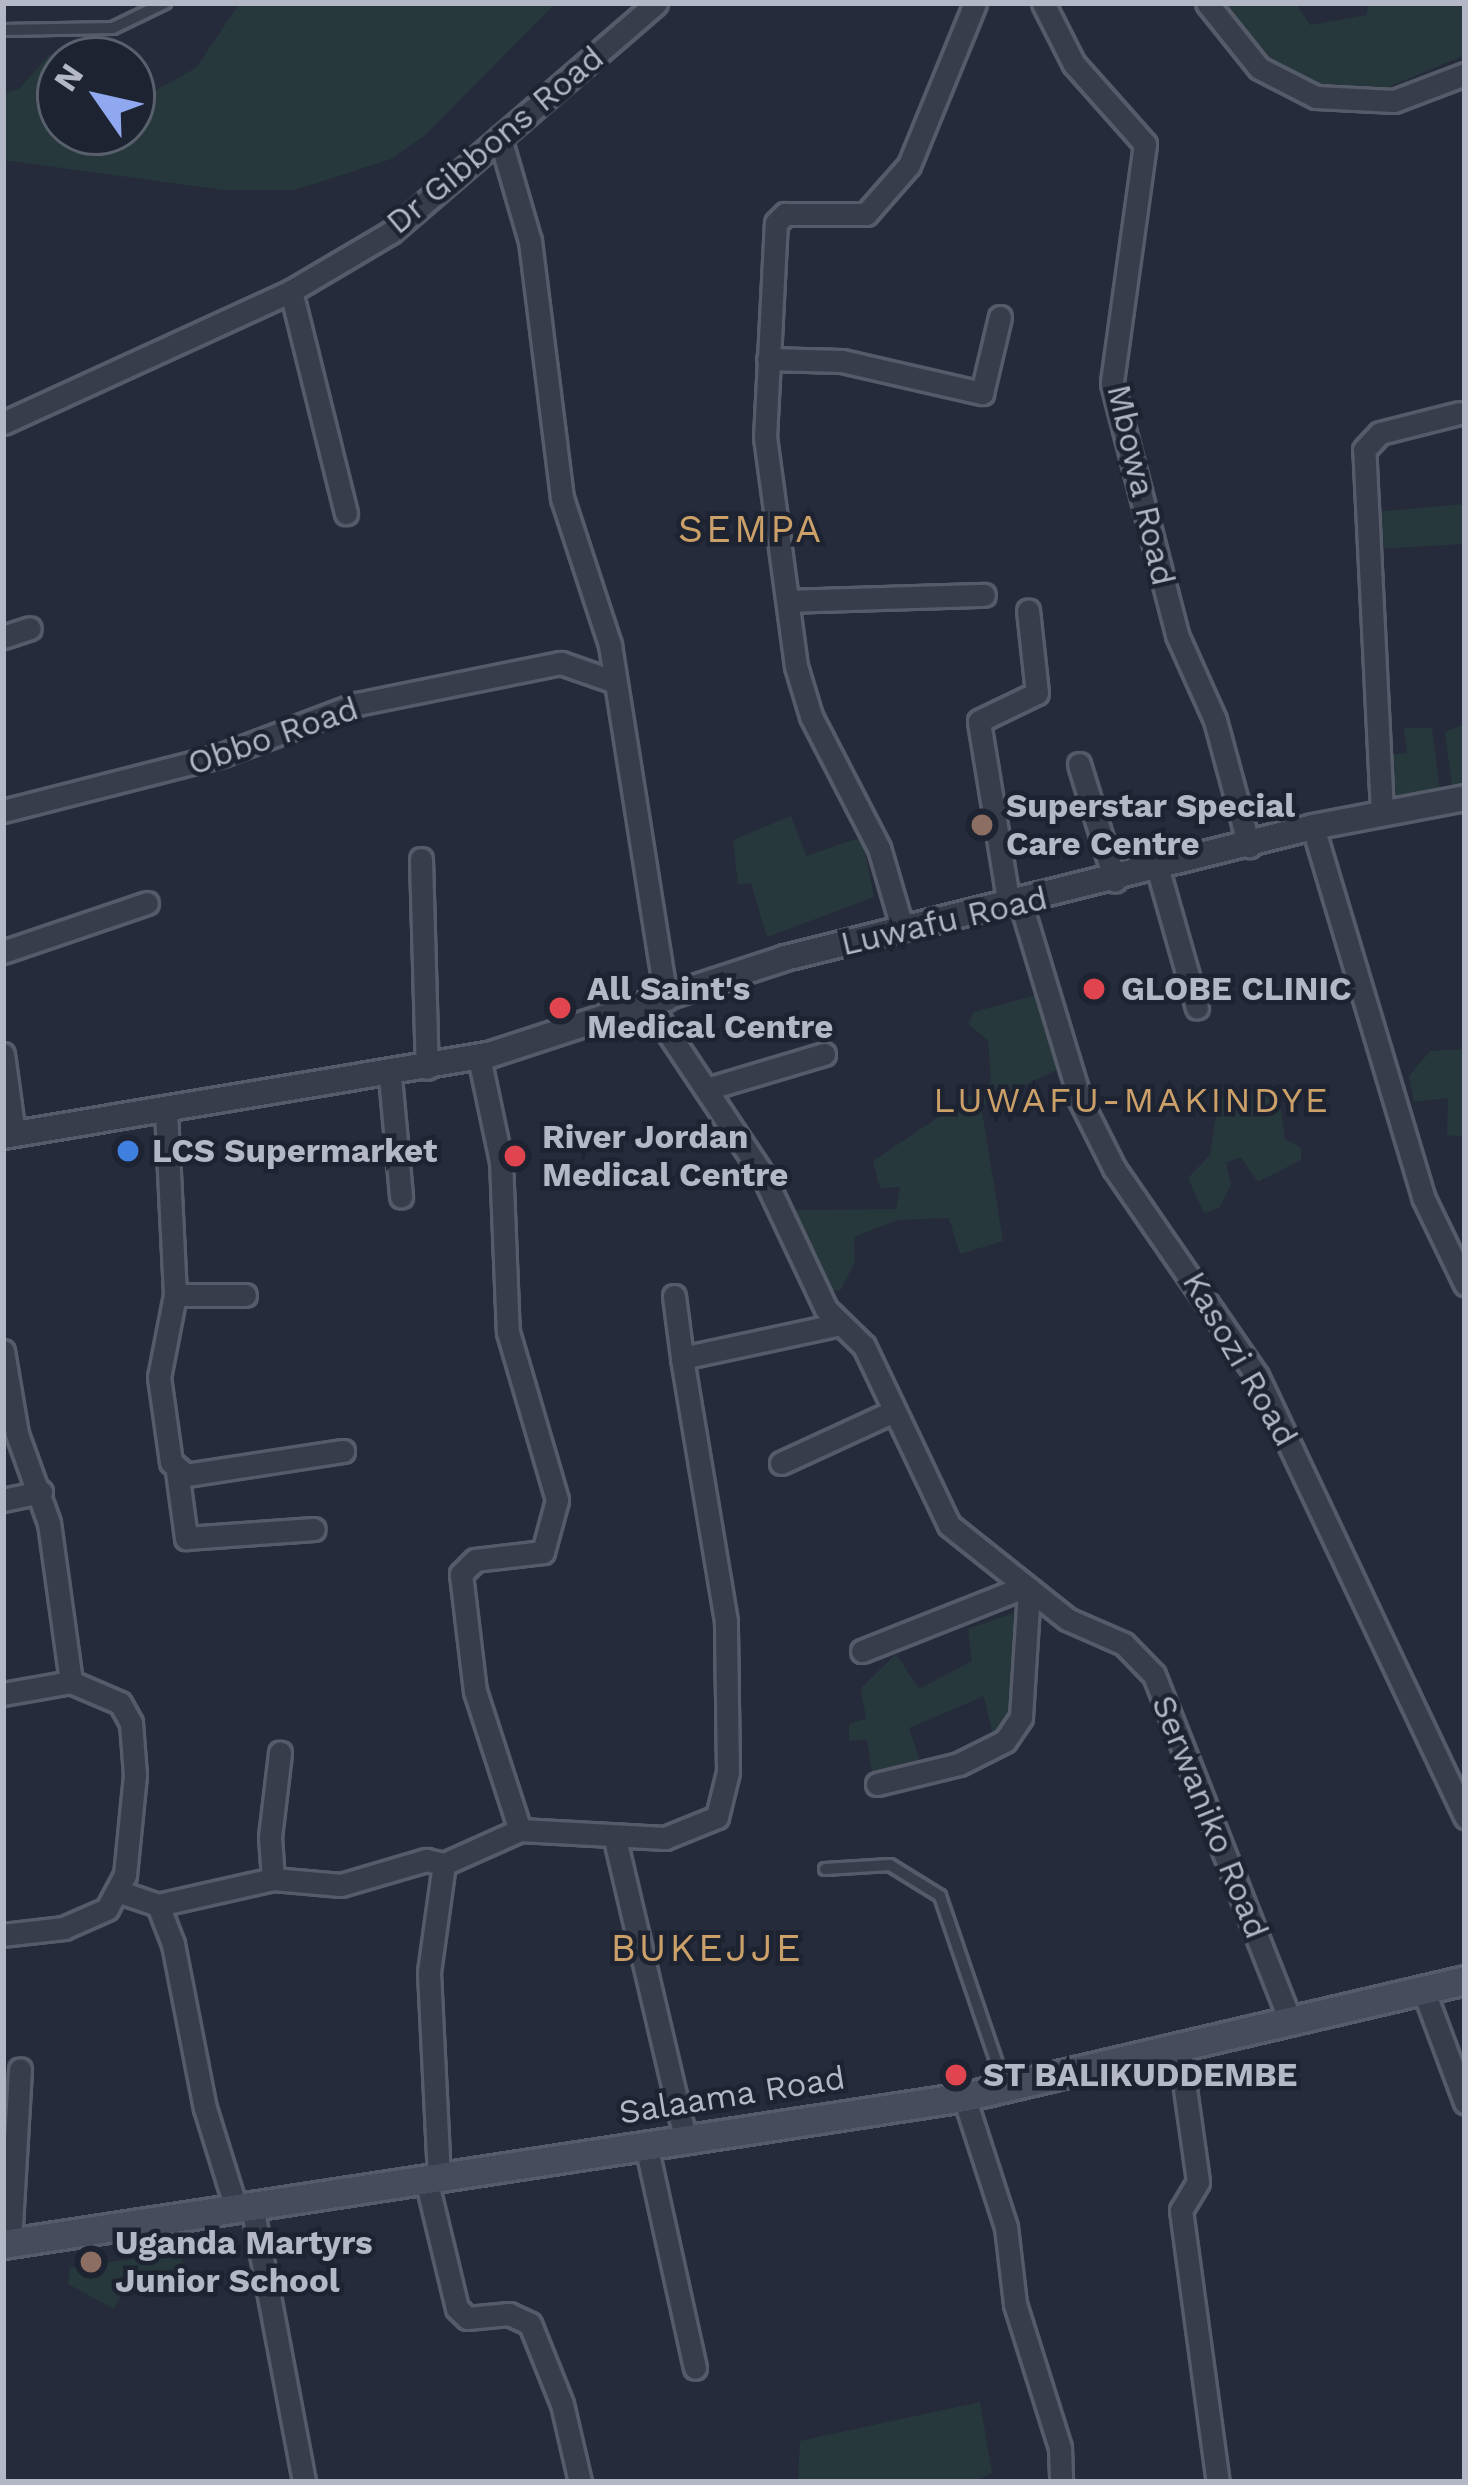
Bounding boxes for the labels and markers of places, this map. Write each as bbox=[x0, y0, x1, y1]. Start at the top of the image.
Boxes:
place label: Superstar Special Care Centre bbox=[1006, 786, 1296, 864]
marker: Superstar Special Care Centre bbox=[969, 812, 995, 838]
place label: All Saint's Medical Centre bbox=[587, 969, 834, 1047]
place label: GLOBE CLINIC bbox=[1121, 969, 1351, 1009]
marker: GLOBE CLINIC bbox=[1078, 973, 1110, 1005]
marker: All Saint's Medical Centre bbox=[544, 992, 576, 1024]
place label: River Jordan Medical Centre bbox=[542, 1117, 789, 1195]
place label: LCS Supermarket bbox=[152, 1131, 437, 1171]
marker: LCS Supermarket bbox=[115, 1138, 141, 1164]
marker: River Jordan Medical Centre bbox=[499, 1140, 531, 1172]
place label: ST BALIKUDDEMBE bbox=[983, 2055, 1298, 2095]
marker: ST BALIKUDDEMBE bbox=[940, 2059, 972, 2091]
place label: Uganda Martyrs Junior School bbox=[115, 2223, 373, 2301]
marker: Uganda Martyrs Junior School bbox=[78, 2249, 104, 2275]

